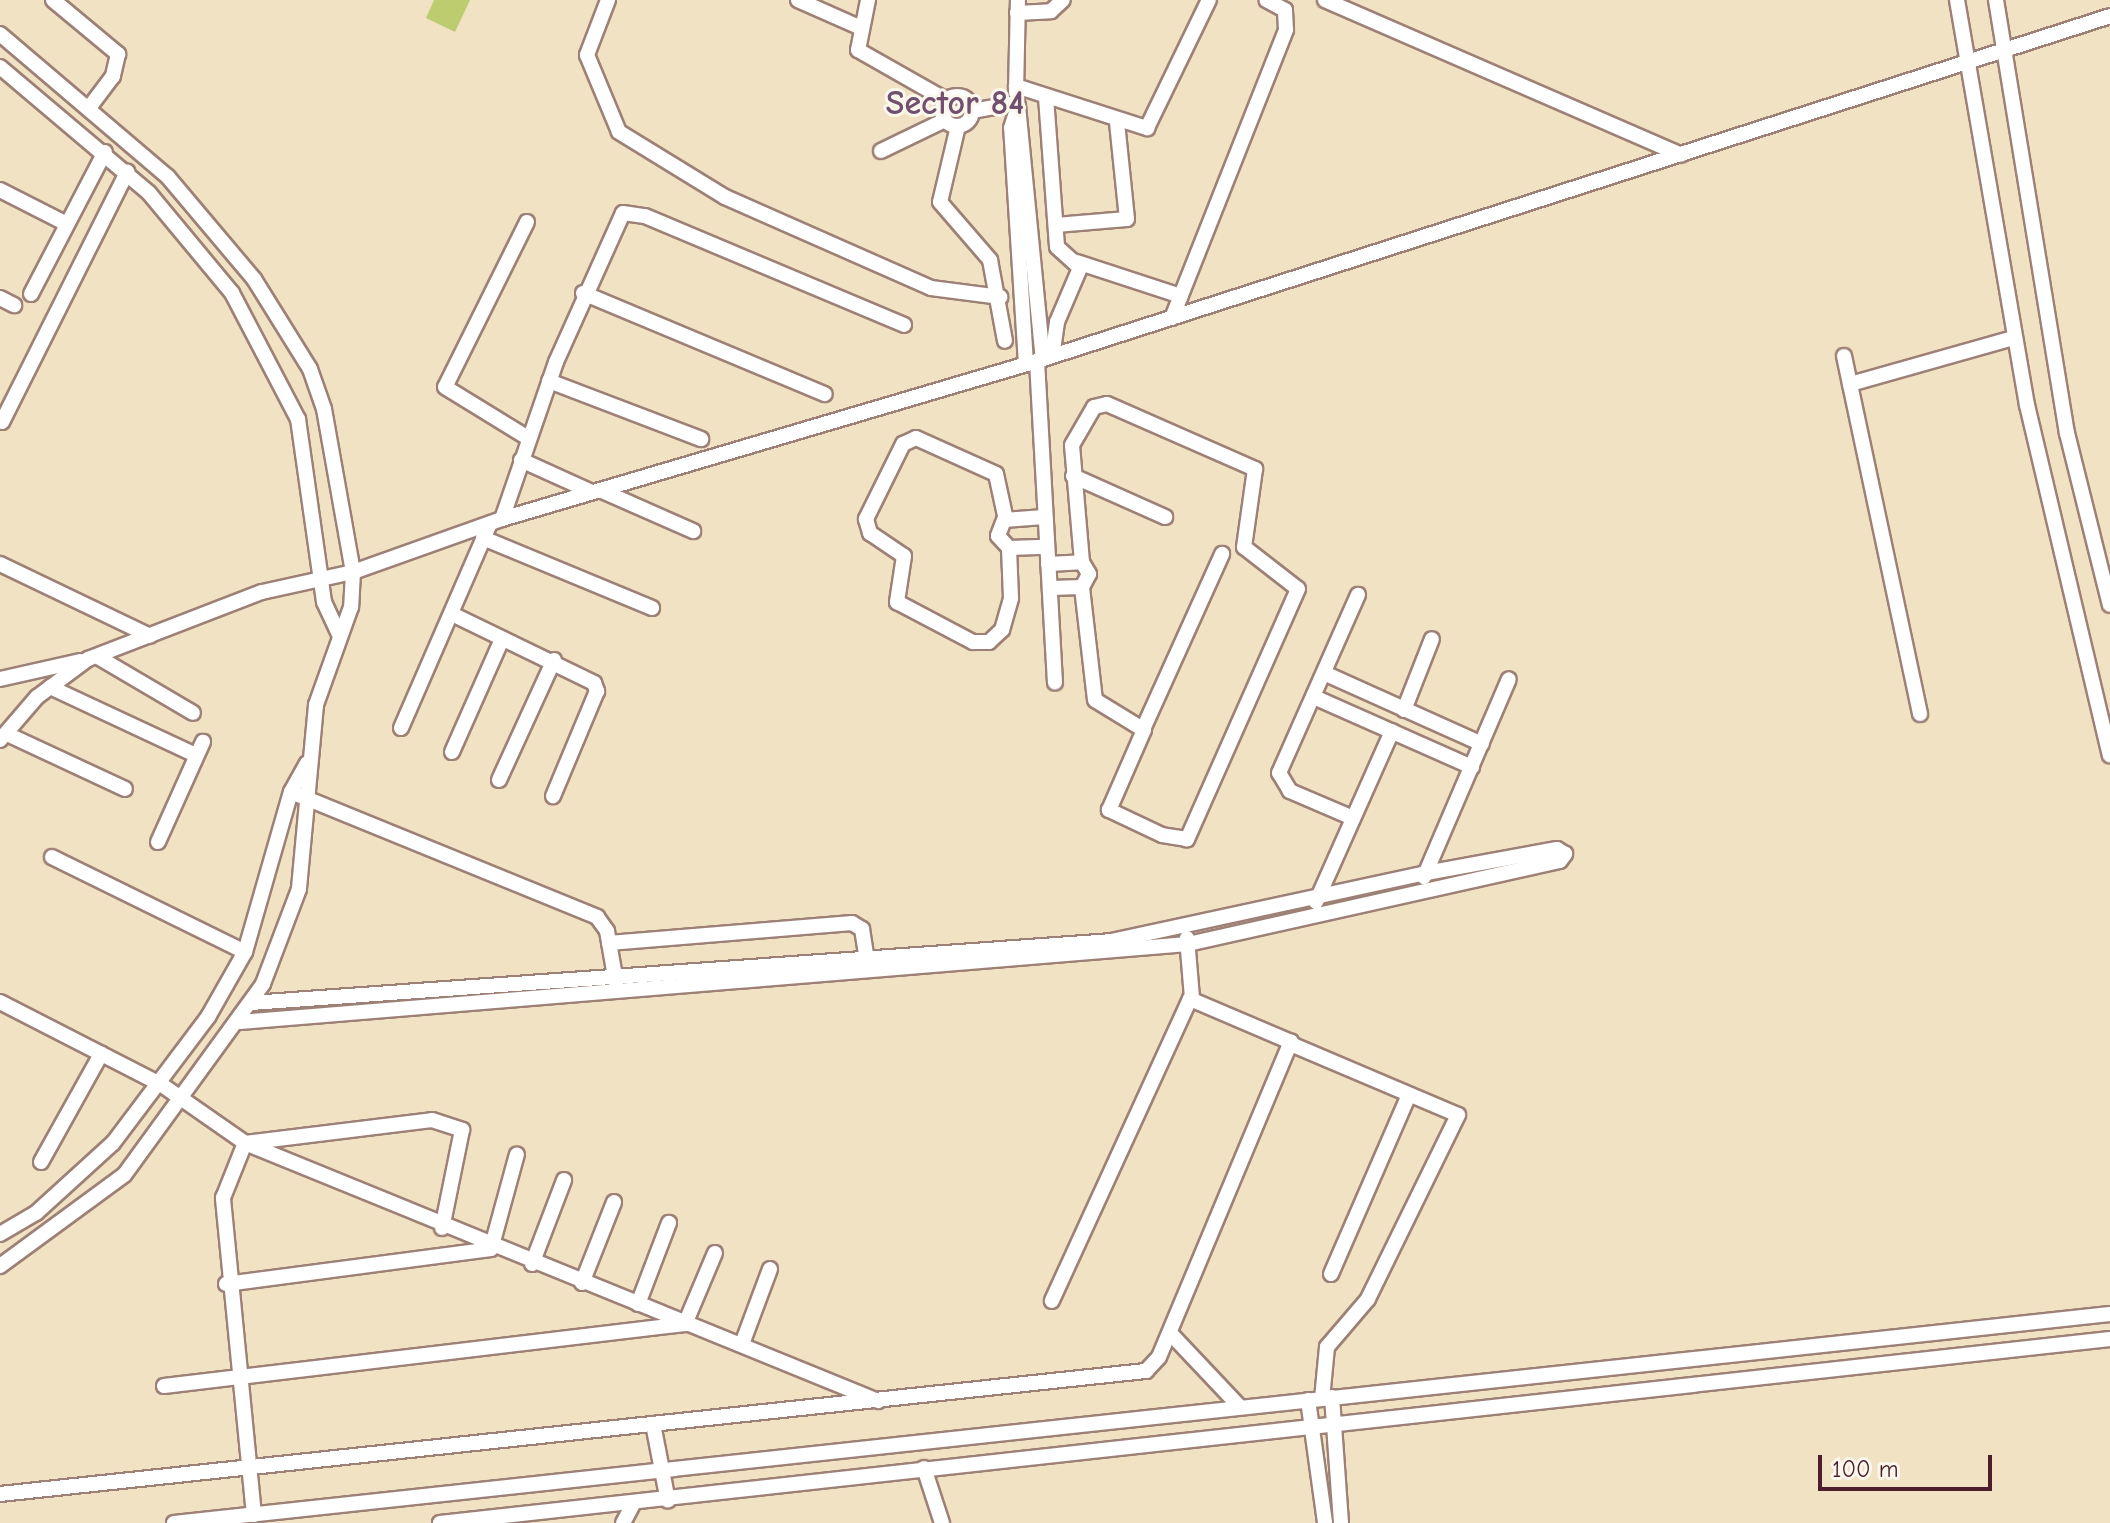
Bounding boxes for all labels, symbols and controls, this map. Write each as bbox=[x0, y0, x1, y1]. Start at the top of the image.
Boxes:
district label: Sector 84 bbox=[886, 84, 1024, 124]
scale bar bbox=[1822, 1439, 1996, 1489]
text: 100 m bbox=[1832, 1455, 1899, 1483]

